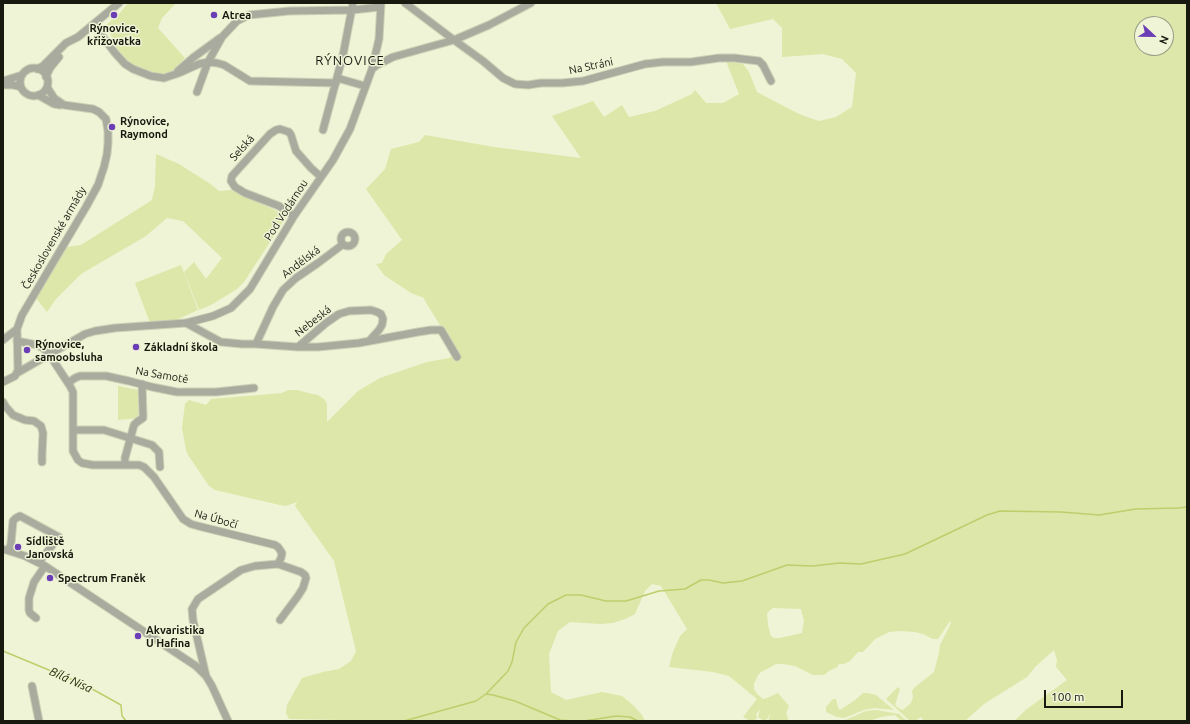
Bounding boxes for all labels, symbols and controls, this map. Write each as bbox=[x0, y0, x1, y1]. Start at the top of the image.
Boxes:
place label: Atrea bbox=[222, 8, 251, 22]
marker: Rýnovice, křižovatka bbox=[109, 10, 119, 20]
marker: Atrea bbox=[209, 10, 219, 20]
north arrow bbox=[1134, 16, 1174, 56]
place label: Rýnovice, křižovatka bbox=[87, 21, 141, 47]
text: N bbox=[1157, 34, 1171, 46]
district label: RÝNOVICE bbox=[315, 53, 385, 69]
street label: Na Stráni bbox=[568, 55, 614, 77]
place label: Rýnovice, Raymond bbox=[120, 114, 169, 140]
marker: Rýnovice, Raymond bbox=[107, 122, 117, 132]
street label: Selská bbox=[227, 132, 257, 164]
street label: Pod Vodárnou bbox=[261, 177, 311, 243]
street label: Československé armády bbox=[19, 184, 89, 292]
street label: Andělská bbox=[279, 243, 323, 281]
street label: Nebeská bbox=[292, 303, 334, 339]
place label: Rýnovice, samoobsluha bbox=[35, 337, 103, 363]
place label: Základní škola bbox=[144, 340, 218, 354]
marker: Základní škola bbox=[131, 342, 141, 352]
marker: Rýnovice, samoobsluha bbox=[22, 345, 32, 355]
street label: Na Samotě bbox=[134, 364, 190, 386]
street label: Na Úbočí bbox=[193, 507, 239, 531]
place label: Sídliště Janovská bbox=[26, 534, 74, 560]
marker: Sídliště Janovská bbox=[13, 542, 23, 552]
place label: Spectrum Franěk bbox=[58, 571, 146, 585]
marker: Spectrum Franěk bbox=[45, 573, 55, 583]
place label: Akvaristika U Hafina bbox=[146, 623, 204, 649]
marker: Akvaristika U Hafina bbox=[133, 631, 143, 641]
water label: Bílá Nisa bbox=[47, 664, 95, 696]
scale bar bbox=[1046, 682, 1125, 708]
text: 100 m bbox=[1051, 690, 1084, 703]

